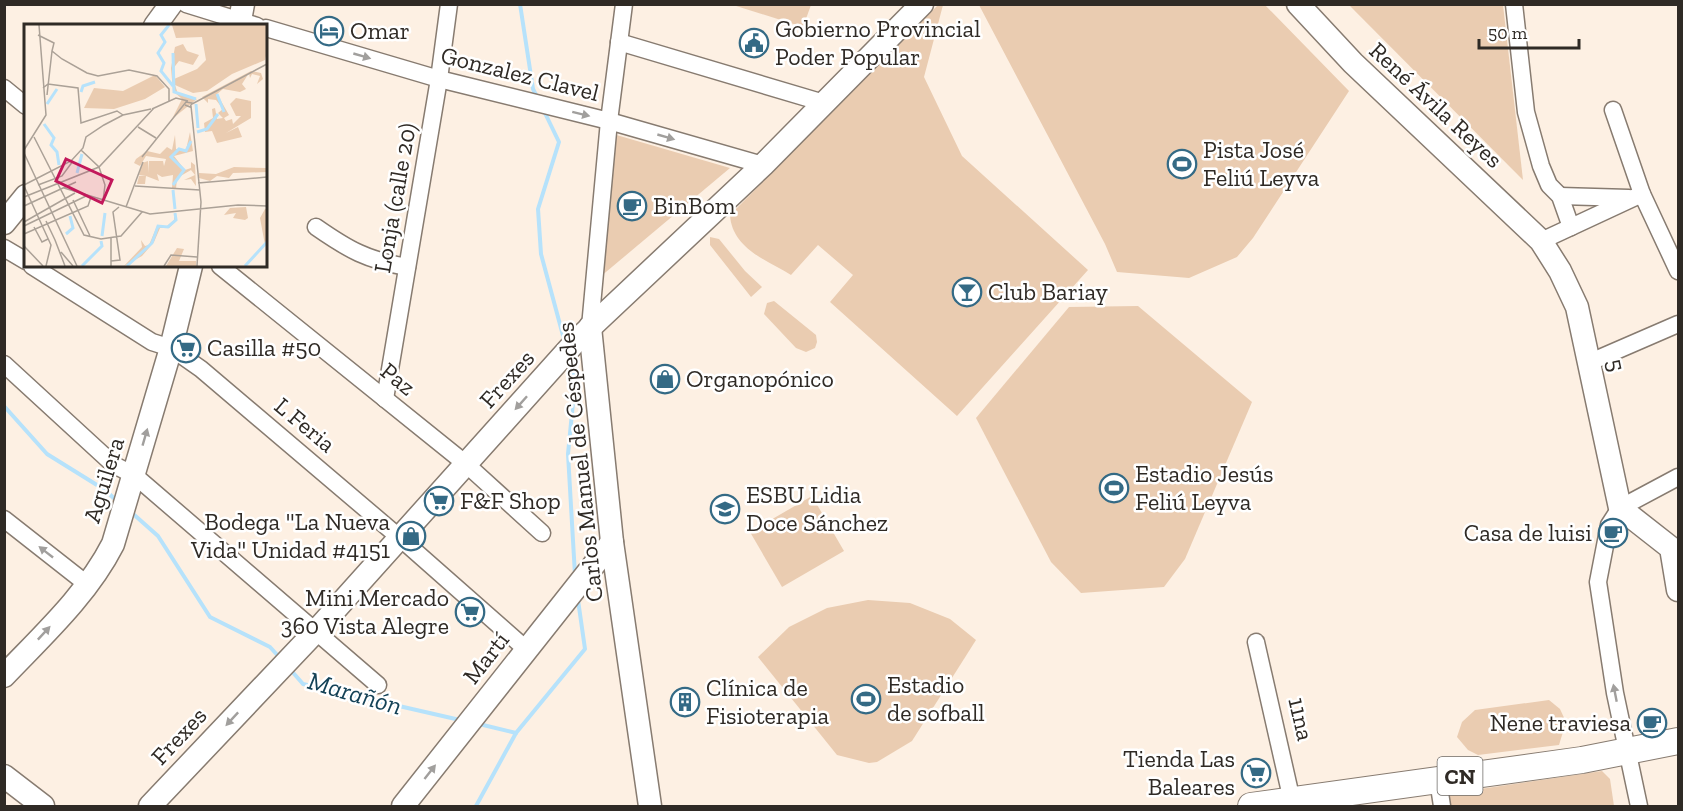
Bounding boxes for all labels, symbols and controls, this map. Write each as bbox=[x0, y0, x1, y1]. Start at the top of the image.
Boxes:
scale bar bbox=[1479, 12, 1580, 50]
place label: Gobierno Provincial Poder Popular bbox=[775, 14, 981, 71]
hotel icon: Omar bbox=[313, 15, 345, 47]
place label: Omar bbox=[350, 16, 410, 45]
text: 50 m bbox=[1488, 22, 1528, 44]
inset map bbox=[24, 24, 267, 267]
public building icon: Gobierno Provincial Poder Popular bbox=[738, 27, 770, 59]
street label: René Ávila Reyes bbox=[1364, 36, 1509, 174]
street label: Gonzalez Clavel bbox=[438, 40, 602, 107]
one-way arrow bbox=[353, 52, 371, 61]
one-way arrow bbox=[572, 109, 590, 119]
street label: Lonja (calle 20) bbox=[367, 121, 422, 275]
one-way arrow bbox=[657, 133, 675, 142]
place label: Pista José Feliú Leyva bbox=[1203, 135, 1320, 192]
sports icon: Pista José Feliú Leyva bbox=[1166, 148, 1198, 180]
cafe icon: BinBom bbox=[616, 190, 648, 222]
place label: BinBom bbox=[653, 191, 736, 220]
bar icon: Club Bariay bbox=[951, 276, 983, 308]
place label: Club Bariay bbox=[988, 277, 1109, 306]
street label: Carlos Manuel de Céspedes bbox=[550, 321, 609, 603]
supermarket icon: Casilla #50 bbox=[170, 332, 202, 364]
place label: Casilla #50 bbox=[207, 333, 321, 362]
street label: Frexes bbox=[473, 344, 540, 414]
street label: Paz bbox=[375, 356, 422, 401]
street label: 5 bbox=[1601, 356, 1632, 374]
shop icon: Organopónico bbox=[649, 363, 681, 395]
place label: Organopónico bbox=[686, 364, 834, 393]
street label: L Feria bbox=[269, 391, 342, 459]
one-way arrow bbox=[515, 395, 528, 410]
one-way arrow bbox=[141, 427, 150, 445]
street label: Aguilera bbox=[77, 433, 130, 526]
place label: Estadio Jesús Feliú Leyva bbox=[1135, 459, 1273, 516]
sports icon: Estadio Jesús Feliú Leyva bbox=[1098, 472, 1130, 504]
place label: ESBU Lidia Doce Sánchez bbox=[746, 480, 888, 537]
supermarket icon: F&F Shop bbox=[423, 485, 455, 517]
place label: F&F Shop bbox=[460, 486, 561, 515]
school or university icon: ESBU Lidia Doce Sánchez bbox=[709, 493, 741, 525]
place label: Bodega "La Nueva Vida" Unidad #4151 bbox=[190, 507, 390, 564]
cafe icon: Casa de luisi bbox=[1597, 517, 1629, 549]
place label: Casa de luisi bbox=[1464, 518, 1592, 547]
shop icon: Bodega "La Nueva Vida" Unidad #4151 bbox=[395, 520, 427, 552]
one-way arrow bbox=[39, 546, 55, 558]
place label: Mini Mercado 360 Vista Alegre bbox=[281, 583, 449, 640]
supermarket icon: Mini Mercado 360 Vista Alegre bbox=[454, 596, 486, 628]
one-way arrow bbox=[37, 626, 50, 641]
street label: Martí bbox=[456, 626, 515, 690]
water label: Marañón bbox=[304, 664, 406, 722]
place label: Estadio de sofball bbox=[887, 670, 985, 727]
place label: Clínica de Fisioterapia bbox=[706, 673, 829, 730]
sports icon: Estadio de sofball bbox=[850, 683, 882, 715]
one-way arrow bbox=[1610, 684, 1619, 703]
building icon: Clínica de Fisioterapia bbox=[669, 686, 701, 718]
street label: 11na bbox=[1282, 694, 1321, 744]
street label: Frexes bbox=[145, 701, 213, 770]
cafe icon: Nene traviesa bbox=[1636, 707, 1668, 739]
place label: Nene traviesa bbox=[1490, 708, 1631, 737]
one-way arrow bbox=[225, 712, 239, 727]
place label: Tienda Las Baleares bbox=[1123, 744, 1235, 801]
supermarket icon: Tienda Las Baleares bbox=[1240, 757, 1272, 789]
road number: CN bbox=[1438, 757, 1482, 795]
one-way arrow bbox=[423, 765, 436, 780]

